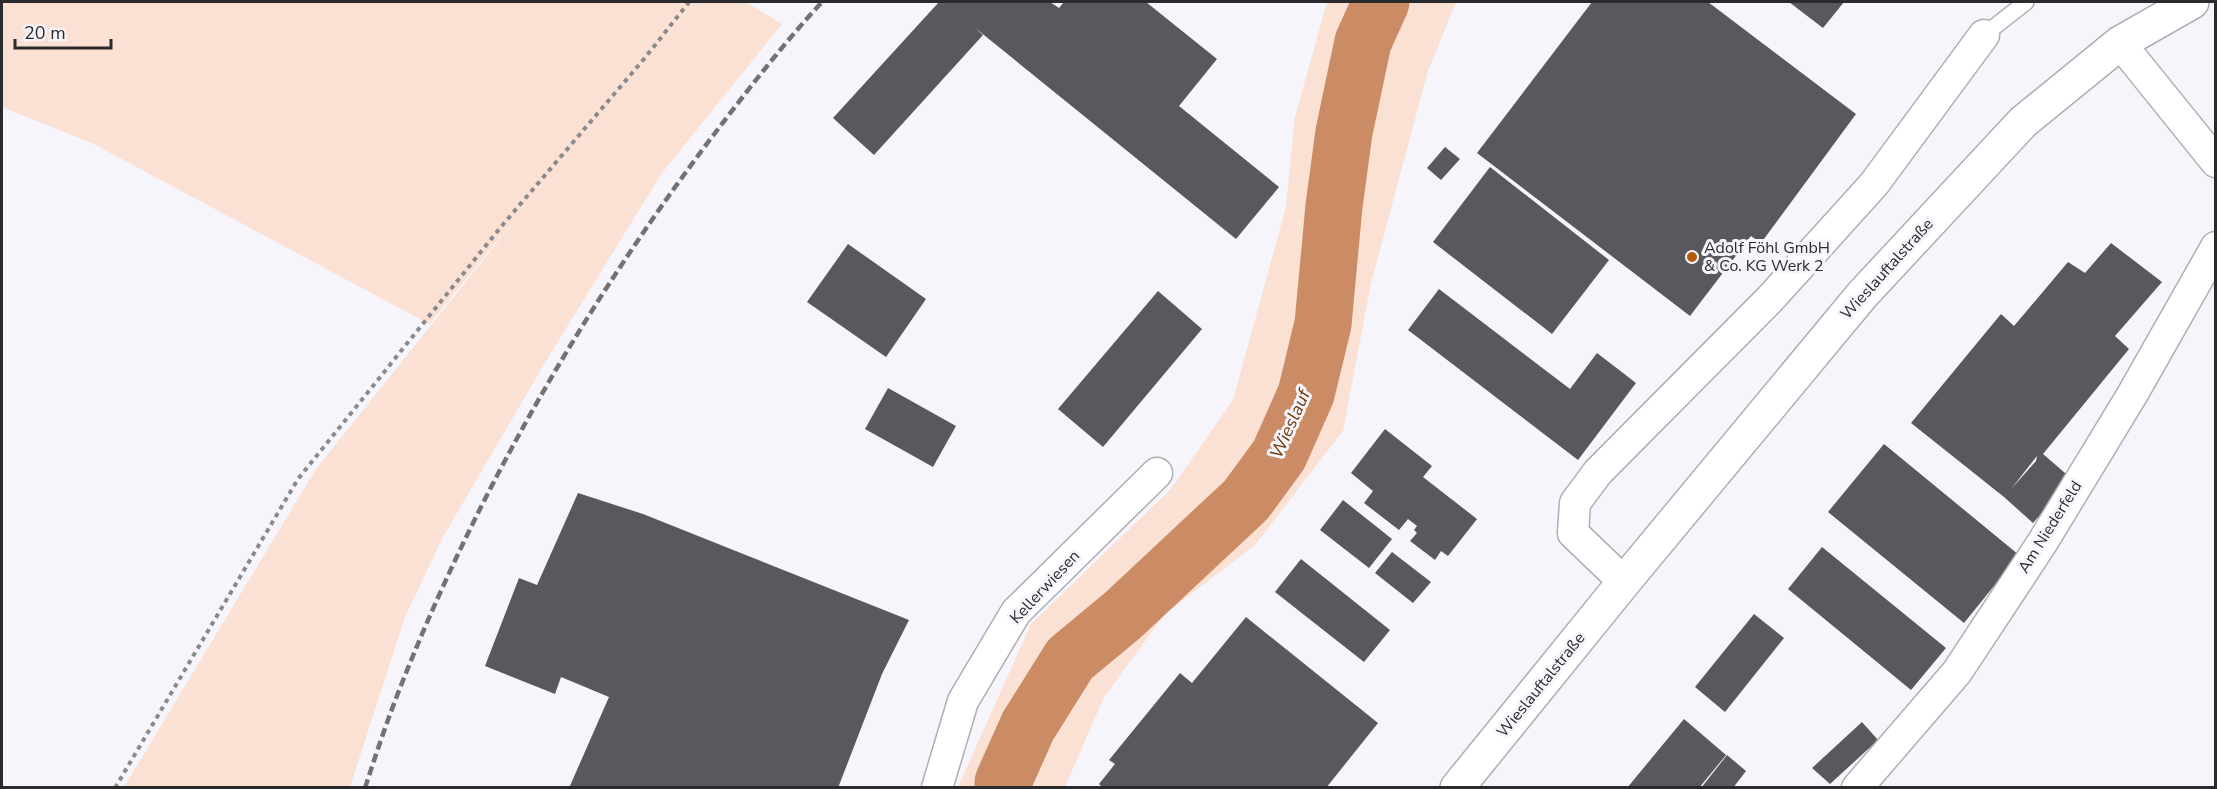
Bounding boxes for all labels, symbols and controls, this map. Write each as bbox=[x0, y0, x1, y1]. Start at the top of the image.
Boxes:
scale bar bbox=[15, 12, 111, 50]
text: 20 m bbox=[24, 21, 66, 45]
street label: Wieslauftalstraße bbox=[1836, 214, 1938, 324]
place label: Adolf Föhl GmbH & Co. KG Werk 2 bbox=[1704, 237, 1830, 277]
marker: Adolf Föhl GmbH & Co. KG Werk 2 bbox=[1685, 250, 1699, 264]
water label: Wieslauf bbox=[1264, 384, 1317, 462]
street label: Am Niederfeld bbox=[2013, 477, 2087, 577]
street label: Kellerwiesen bbox=[1005, 545, 1085, 629]
street label: Wieslauftalstraße bbox=[1492, 628, 1590, 742]

